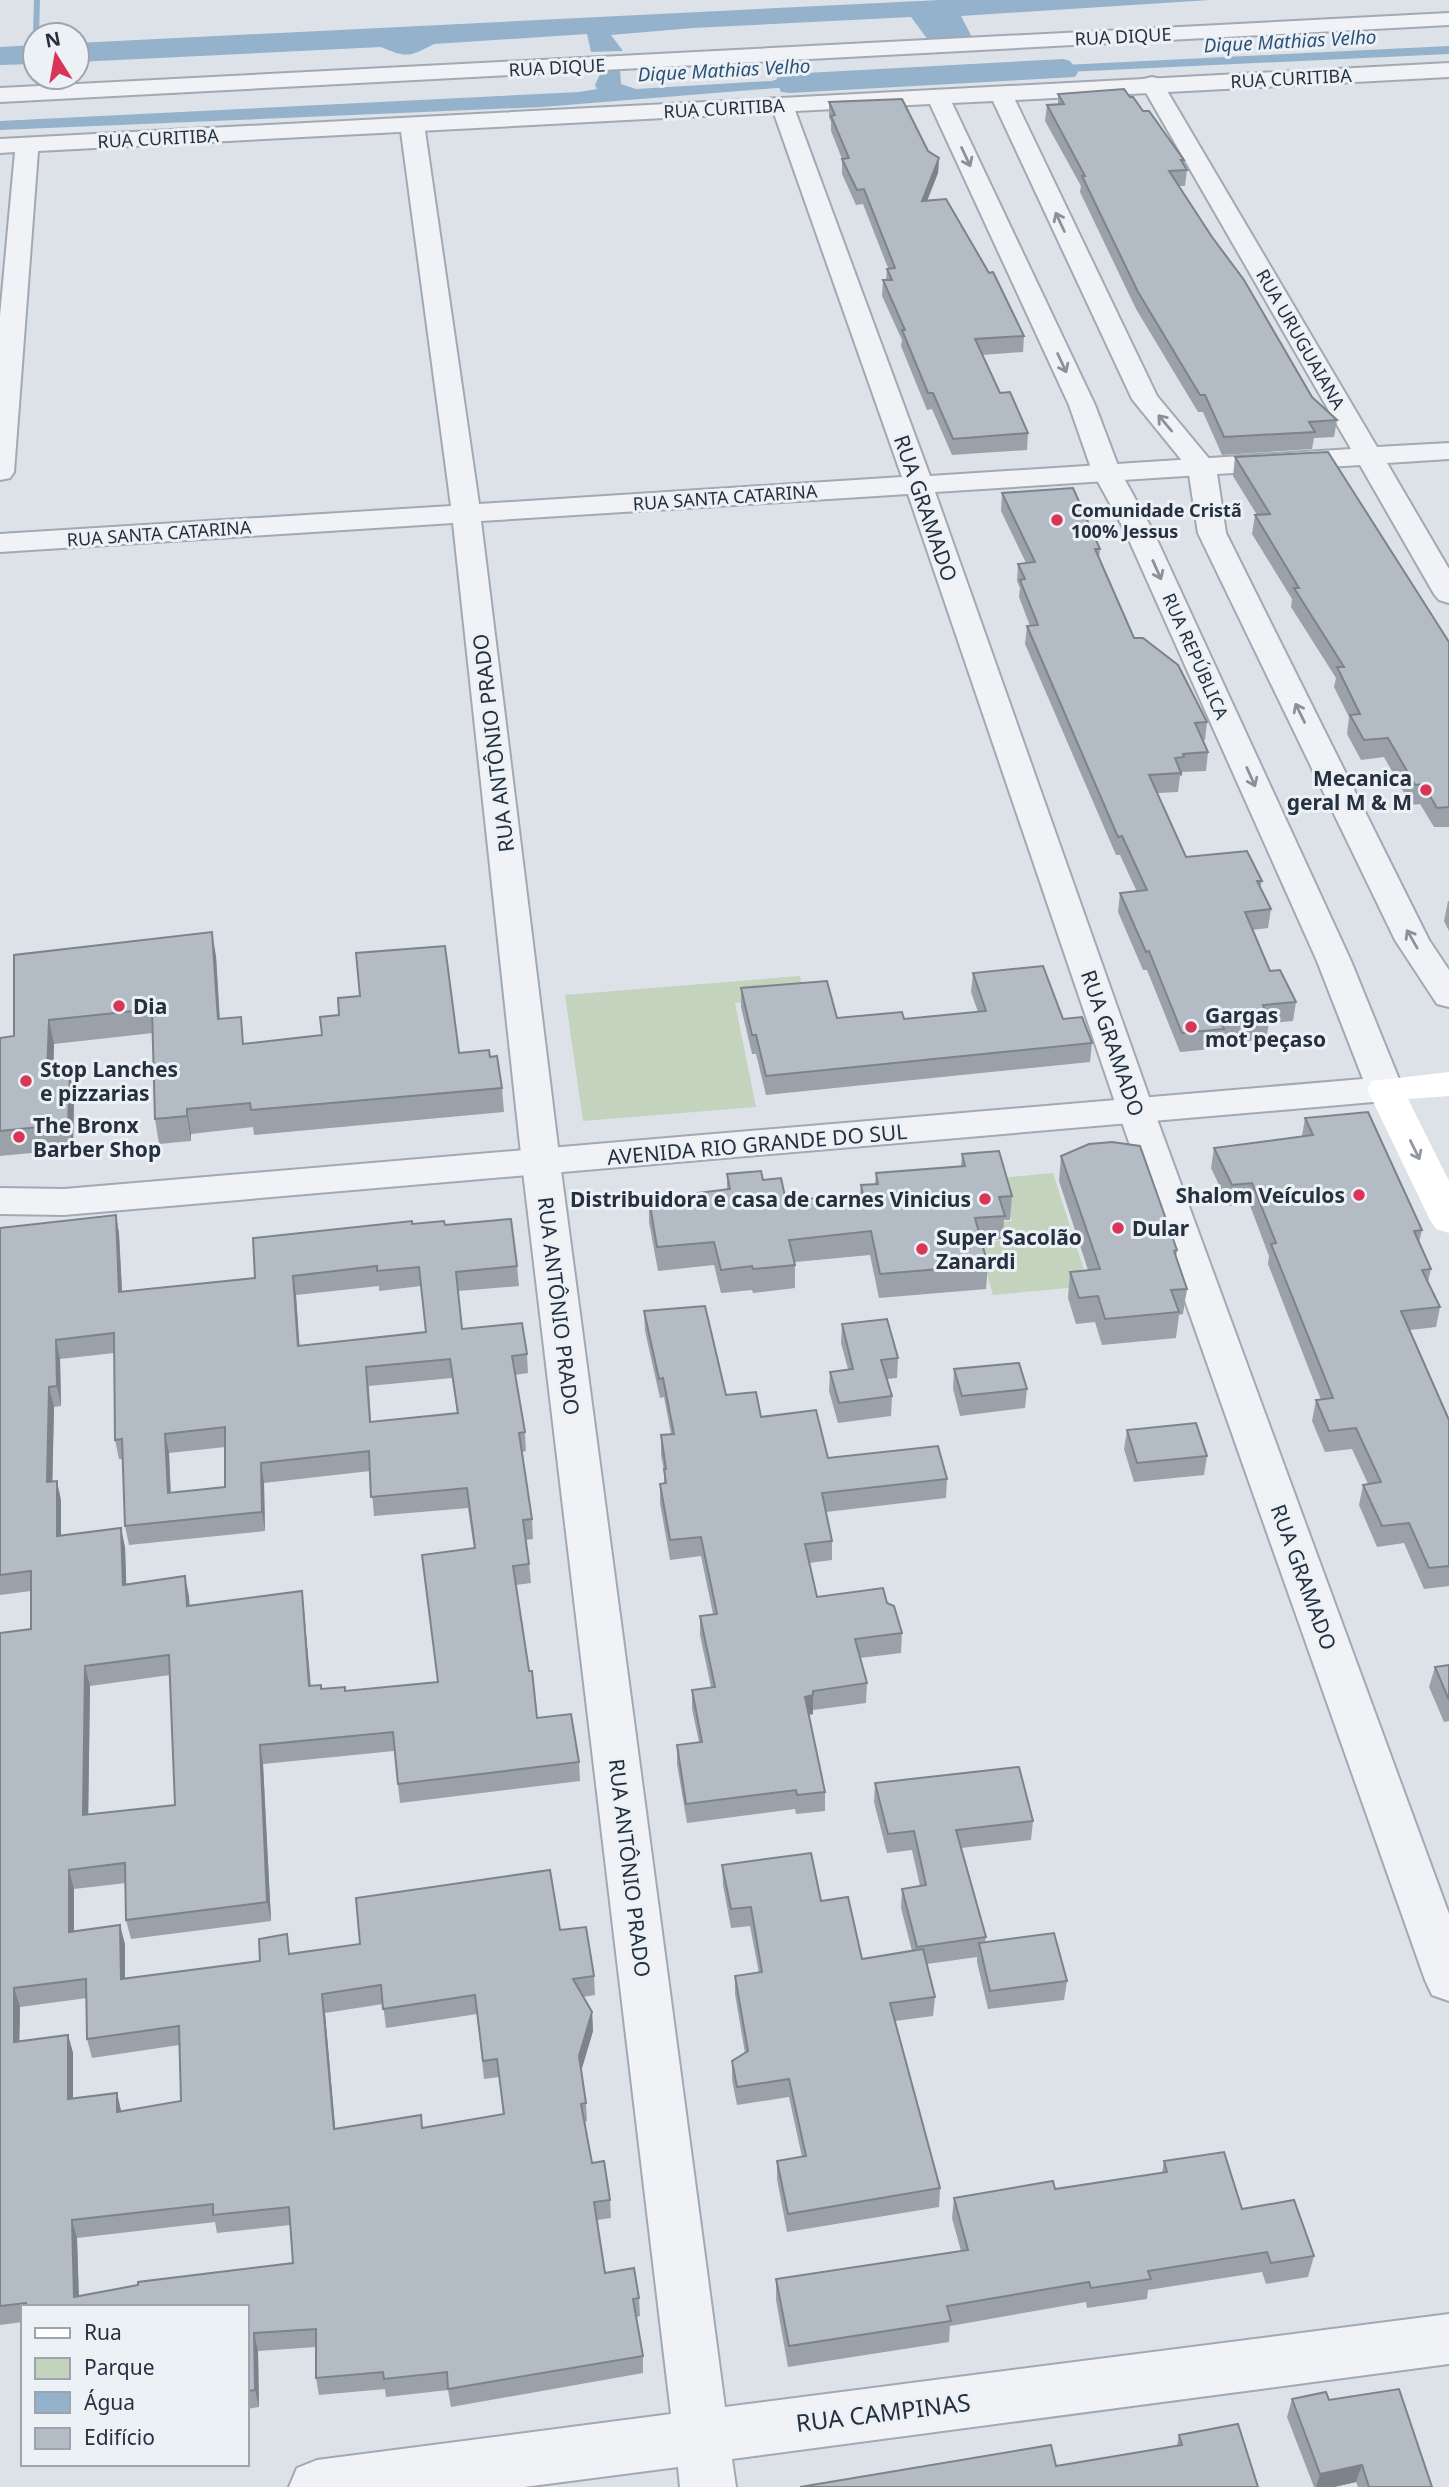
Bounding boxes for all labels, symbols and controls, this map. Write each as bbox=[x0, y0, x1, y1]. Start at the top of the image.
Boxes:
north arrow bbox=[21, 21, 91, 91]
street label: RUA DIQUE bbox=[1074, 21, 1172, 51]
water label: Dique Mathias Velho bbox=[1203, 23, 1377, 59]
text: N bbox=[43, 25, 63, 54]
street label: RUA DIQUE bbox=[508, 52, 606, 82]
water label: Dique Mathias Velho bbox=[637, 52, 811, 88]
street label: RUA CURITIBA bbox=[1230, 63, 1353, 93]
street label: RUA CURITIBA bbox=[663, 93, 786, 123]
street label: RUA CURITIBA bbox=[97, 123, 220, 153]
one-way arrow bbox=[959, 146, 973, 167]
one-way arrow bbox=[1052, 212, 1066, 233]
street label: RUA URUGUAIANA bbox=[1251, 264, 1351, 414]
one-way arrow bbox=[1056, 352, 1069, 373]
one-way arrow bbox=[1157, 414, 1173, 432]
street label: RUA GRAMADO bbox=[888, 431, 964, 585]
street label: RUA SANTA CATARINA bbox=[632, 479, 818, 515]
place label: Comunidade Cristã 100% Jessus bbox=[1071, 498, 1242, 543]
marker: Comunidade Cristã 100% Jessus bbox=[1049, 512, 1065, 528]
street label: RUA SANTA CATARINA bbox=[66, 515, 252, 551]
one-way arrow bbox=[1151, 559, 1164, 580]
street label: RUA REPÚBLICA bbox=[1157, 589, 1235, 723]
street label: RUA ANTÔNIO PRADO bbox=[466, 632, 520, 854]
one-way arrow bbox=[1293, 703, 1306, 724]
place label: Mecanica geral M & M bbox=[1287, 764, 1412, 816]
one-way arrow bbox=[1245, 766, 1258, 787]
marker: Mecanica geral M & M bbox=[1418, 782, 1434, 798]
one-way arrow bbox=[1405, 929, 1418, 950]
street label: RUA GRAMADO bbox=[1075, 966, 1151, 1120]
place label: Dia bbox=[133, 992, 167, 1020]
marker: Dia bbox=[111, 998, 127, 1014]
place label: Gargas mot peçaso bbox=[1205, 1001, 1326, 1053]
marker: Gargas mot peçaso bbox=[1183, 1019, 1199, 1035]
place label: Stop Lanches e pizzarias bbox=[40, 1055, 178, 1107]
marker: Stop Lanches e pizzarias bbox=[18, 1073, 34, 1089]
place label: The Bronx Barber Shop bbox=[33, 1111, 161, 1163]
street label: AVENIDA RIO GRANDE DO SUL bbox=[606, 1117, 908, 1171]
marker: The Bronx Barber Shop bbox=[11, 1129, 27, 1145]
one-way arrow bbox=[1409, 1139, 1422, 1160]
place label: Shalom Veículos bbox=[1175, 1181, 1345, 1209]
place label: Distribuidora e casa de carnes Vinicius bbox=[570, 1185, 971, 1213]
marker: Shalom Veículos bbox=[1351, 1187, 1367, 1203]
marker: Distribuidora e casa de carnes Vinicius bbox=[977, 1191, 993, 1207]
street label: RUA ANTÔNIO PRADO bbox=[532, 1195, 586, 1417]
place label: Dular bbox=[1132, 1214, 1190, 1242]
marker: Dular bbox=[1110, 1220, 1126, 1236]
place label: Super Sacolão Zanardi bbox=[936, 1223, 1082, 1275]
marker: Super Sacolão Zanardi bbox=[914, 1241, 930, 1257]
street label: RUA GRAMADO bbox=[1265, 1500, 1343, 1654]
street label: RUA ANTÔNIO PRADO bbox=[603, 1757, 657, 1979]
legend bbox=[21, 2305, 248, 2466]
text: Rua bbox=[84, 2318, 122, 2346]
text: Parque bbox=[84, 2353, 154, 2381]
street label: RUA CAMPINAS bbox=[794, 2385, 972, 2439]
text: Água bbox=[84, 2388, 135, 2416]
text: Edifício bbox=[84, 2423, 155, 2451]

